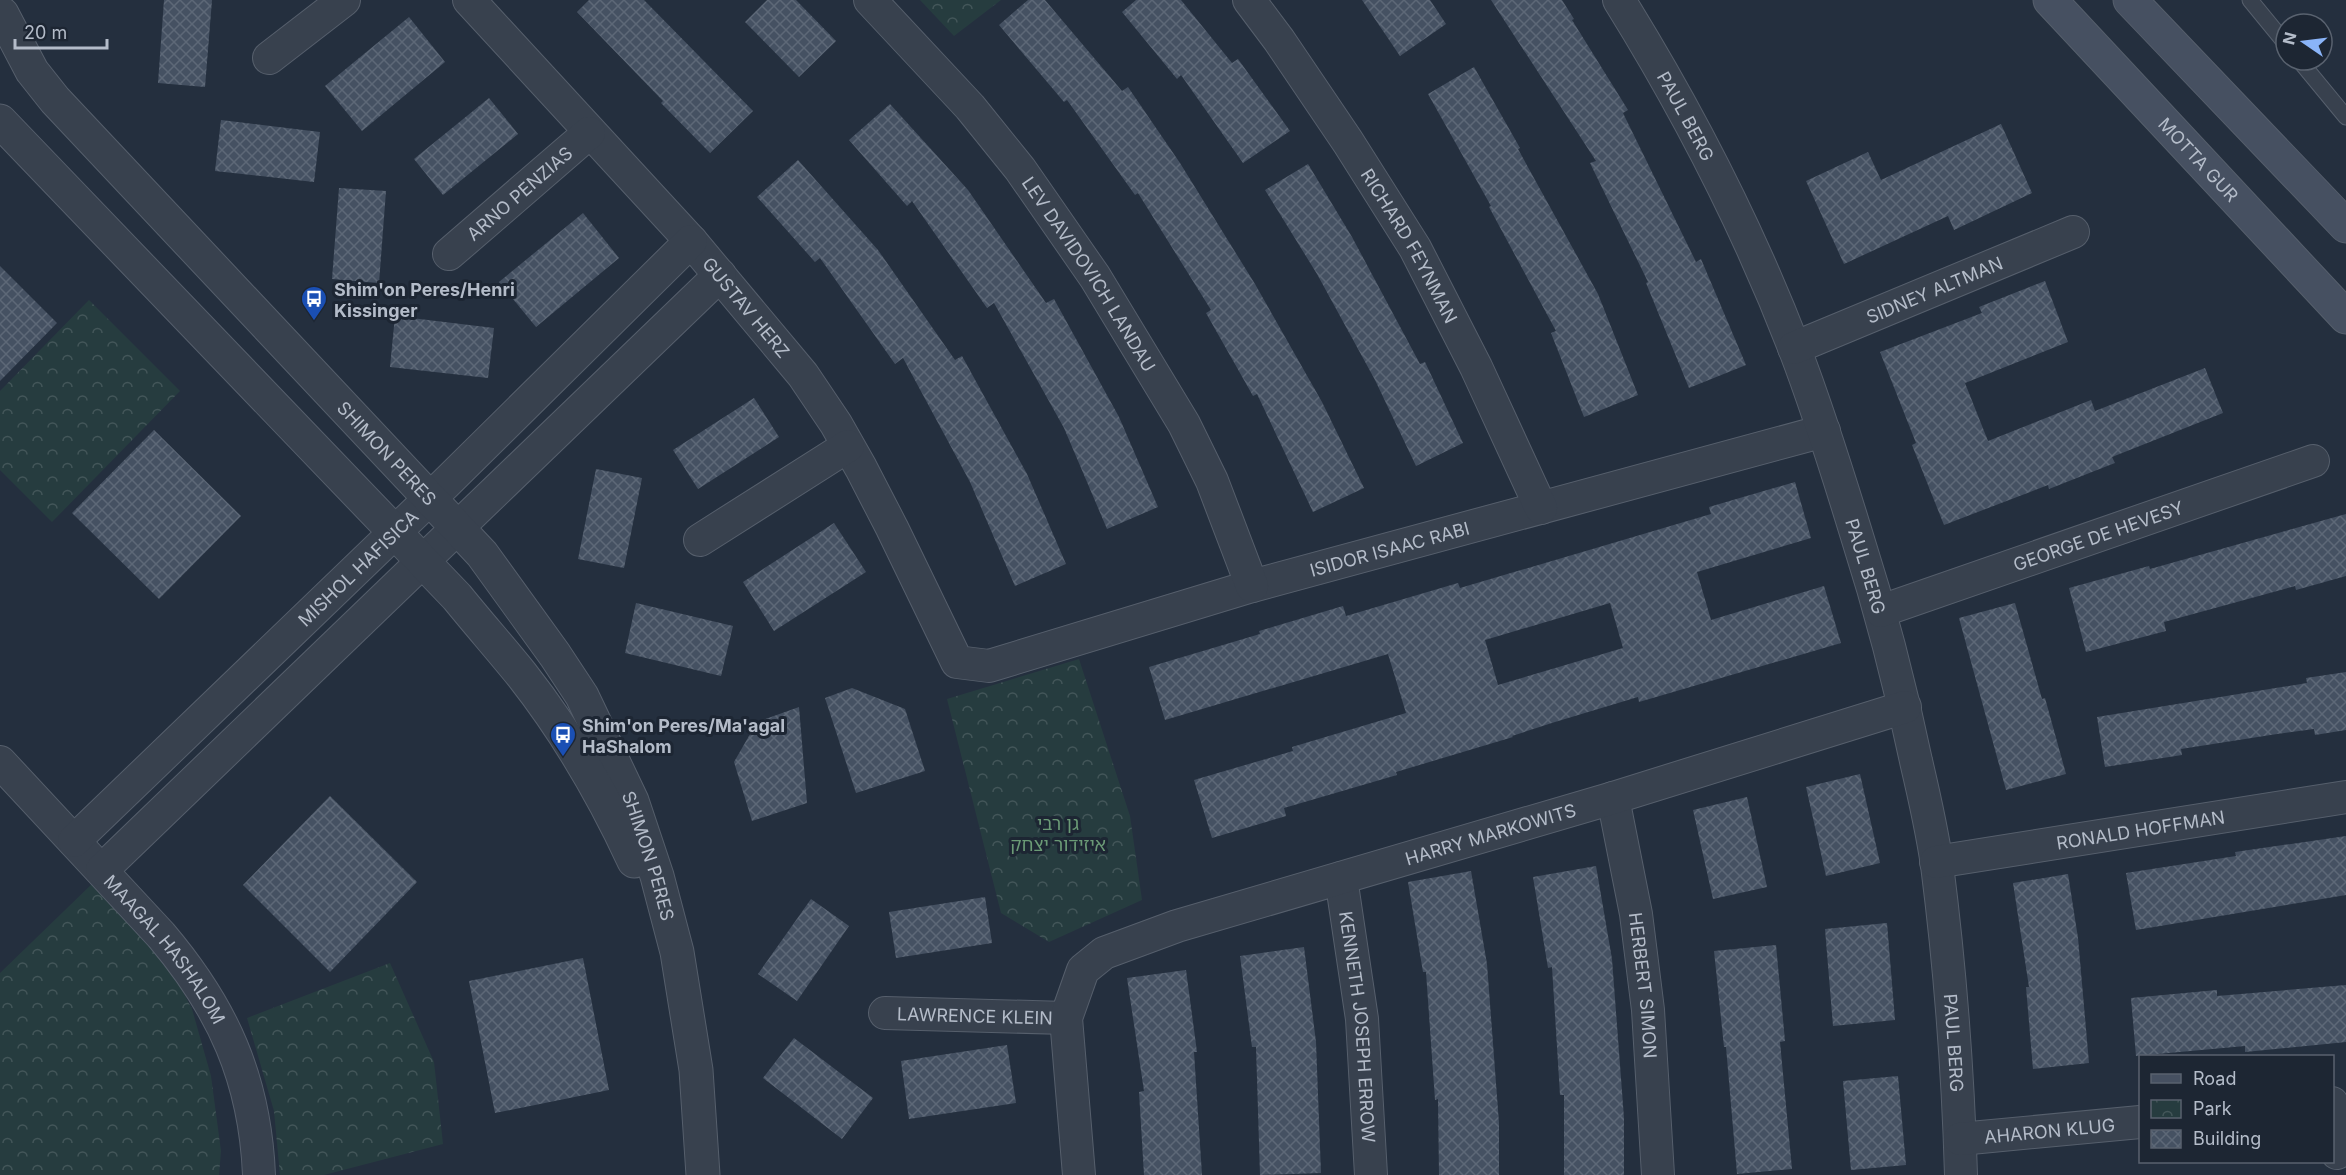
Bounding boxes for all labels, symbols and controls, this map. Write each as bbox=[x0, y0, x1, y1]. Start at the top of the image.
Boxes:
scale bar bbox=[15, 12, 106, 50]
north arrow bbox=[2274, 12, 2334, 72]
text: 20 m bbox=[24, 22, 67, 43]
text: N bbox=[2278, 30, 2301, 47]
street label: PAUL BERG bbox=[1653, 68, 1719, 164]
street label: MOTTA GUR bbox=[2155, 113, 2243, 206]
street label: ARNO PENZIAS bbox=[462, 142, 576, 244]
street label: RICHARD FEYNMAN bbox=[1357, 165, 1462, 326]
street label: LEV DAVIDOVICH LANDAU bbox=[1018, 173, 1160, 375]
street label: SIDNEY ALTMAN bbox=[1863, 252, 2006, 327]
street label: GUSTAV HERZ bbox=[698, 253, 794, 362]
place label: Shim'on Peres/Henri Kissinger bbox=[334, 279, 515, 321]
bus stop icon: Shim'on Peres/Henri Kissinger bbox=[299, 284, 329, 322]
street label: SHIMON PERES bbox=[333, 397, 441, 509]
street label: GEORGE DE HEVESY bbox=[2010, 496, 2186, 575]
street label: MISHOL HAFISICA bbox=[294, 505, 422, 630]
street label: PAUL BERG bbox=[1842, 516, 1890, 616]
street label: ISIDOR ISAAC RABI bbox=[1307, 517, 1472, 580]
place label: Shim'on Peres/Ma'agal HaShalom bbox=[582, 715, 785, 757]
bus stop icon: Shim'on Peres/Ma'agal HaShalom bbox=[548, 720, 578, 758]
street label: SHIMON PERES bbox=[618, 787, 679, 923]
street label: HARRY MARKOWITS bbox=[1403, 799, 1578, 869]
street label: RONALD HOFFMAN bbox=[2055, 806, 2226, 853]
park label: גן רבי איזידור יצחק bbox=[1010, 813, 1106, 855]
street label: MAAGAL HASHALOM bbox=[100, 870, 230, 1027]
street label: KENNETH JOSEPH ERROW bbox=[1336, 910, 1380, 1144]
street label: HERBERT SIMON bbox=[1625, 911, 1661, 1059]
street label: PAUL BERG bbox=[1940, 993, 1968, 1093]
street label: LAWRENCE KLEIN bbox=[897, 1003, 1053, 1028]
legend bbox=[2139, 1055, 2334, 1163]
text: Road bbox=[2193, 1068, 2236, 1089]
text: Park bbox=[2193, 1098, 2232, 1119]
street label: AHARON KLUG bbox=[1983, 1114, 2116, 1147]
text: Building bbox=[2193, 1128, 2261, 1149]

